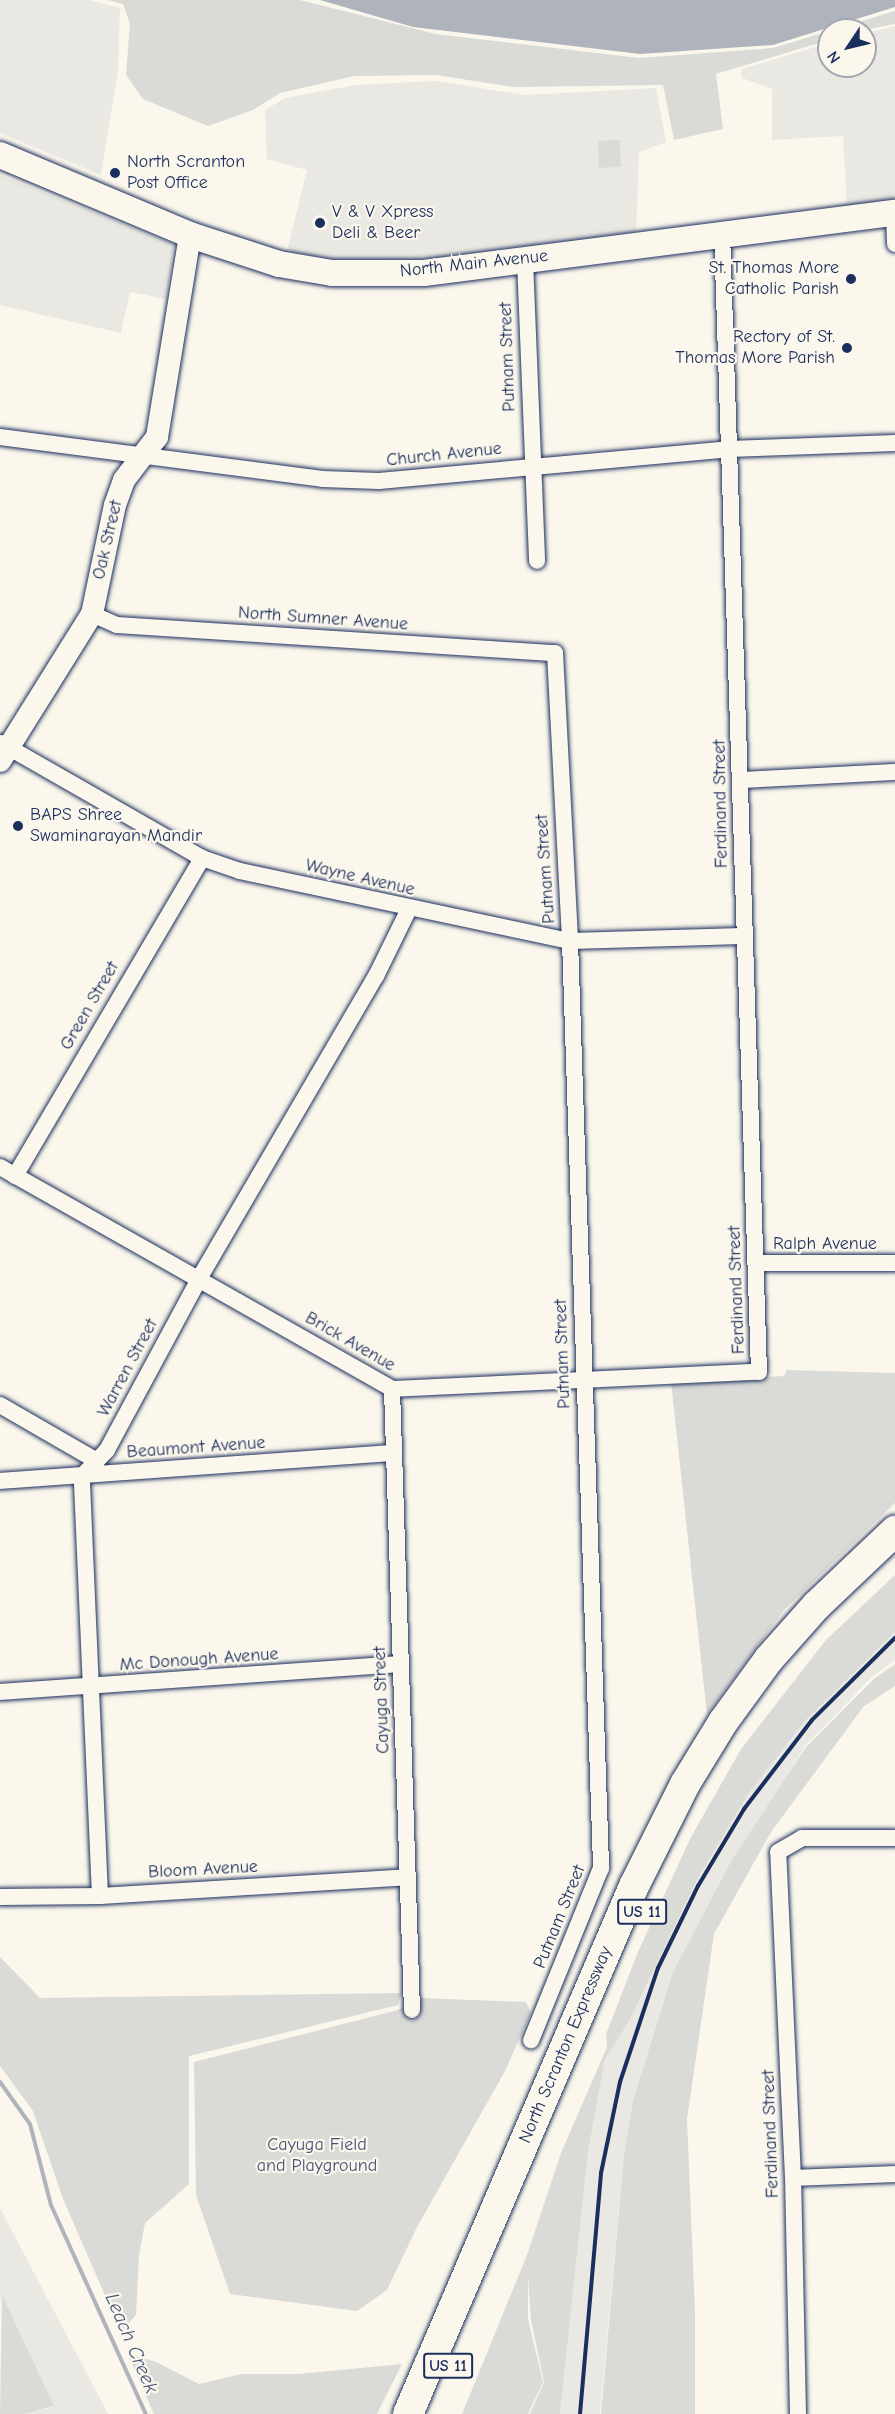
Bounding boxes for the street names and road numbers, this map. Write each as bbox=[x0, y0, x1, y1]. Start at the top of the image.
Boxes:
street label: North Main Avenue bbox=[399, 245, 549, 283]
street label: Putnam Street bbox=[495, 302, 521, 412]
street label: Church Avenue bbox=[385, 438, 503, 472]
street label: Oak Street bbox=[88, 498, 128, 582]
street label: North Sumner Avenue bbox=[237, 602, 409, 636]
street label: Ferdinand Street bbox=[709, 740, 733, 868]
street label: Putnam Street bbox=[531, 814, 561, 924]
street label: Wayne Avenue bbox=[303, 855, 417, 901]
street label: Green Street bbox=[56, 958, 124, 1054]
street label: Ferdinand Street bbox=[724, 1225, 750, 1355]
street label: Ralph Avenue bbox=[773, 1233, 877, 1255]
street label: Putnam Street bbox=[550, 1299, 576, 1409]
street label: Brick Avenue bbox=[301, 1307, 399, 1377]
street label: Warren Street bbox=[93, 1315, 163, 1421]
street label: Beaumont Avenue bbox=[126, 1432, 266, 1464]
street label: Mc Donough Avenue bbox=[119, 1644, 279, 1676]
street label: Cayuga Street bbox=[369, 1646, 395, 1754]
street label: Bloom Avenue bbox=[148, 1856, 258, 1884]
street label: Putnam Street bbox=[529, 1862, 591, 1972]
road number: US 11 bbox=[616, 1899, 668, 1925]
street label: North Scranton Expressway bbox=[515, 1943, 617, 2147]
street label: Ferdinand Street bbox=[758, 2069, 784, 2199]
road number: US 11 bbox=[422, 2353, 474, 2379]

